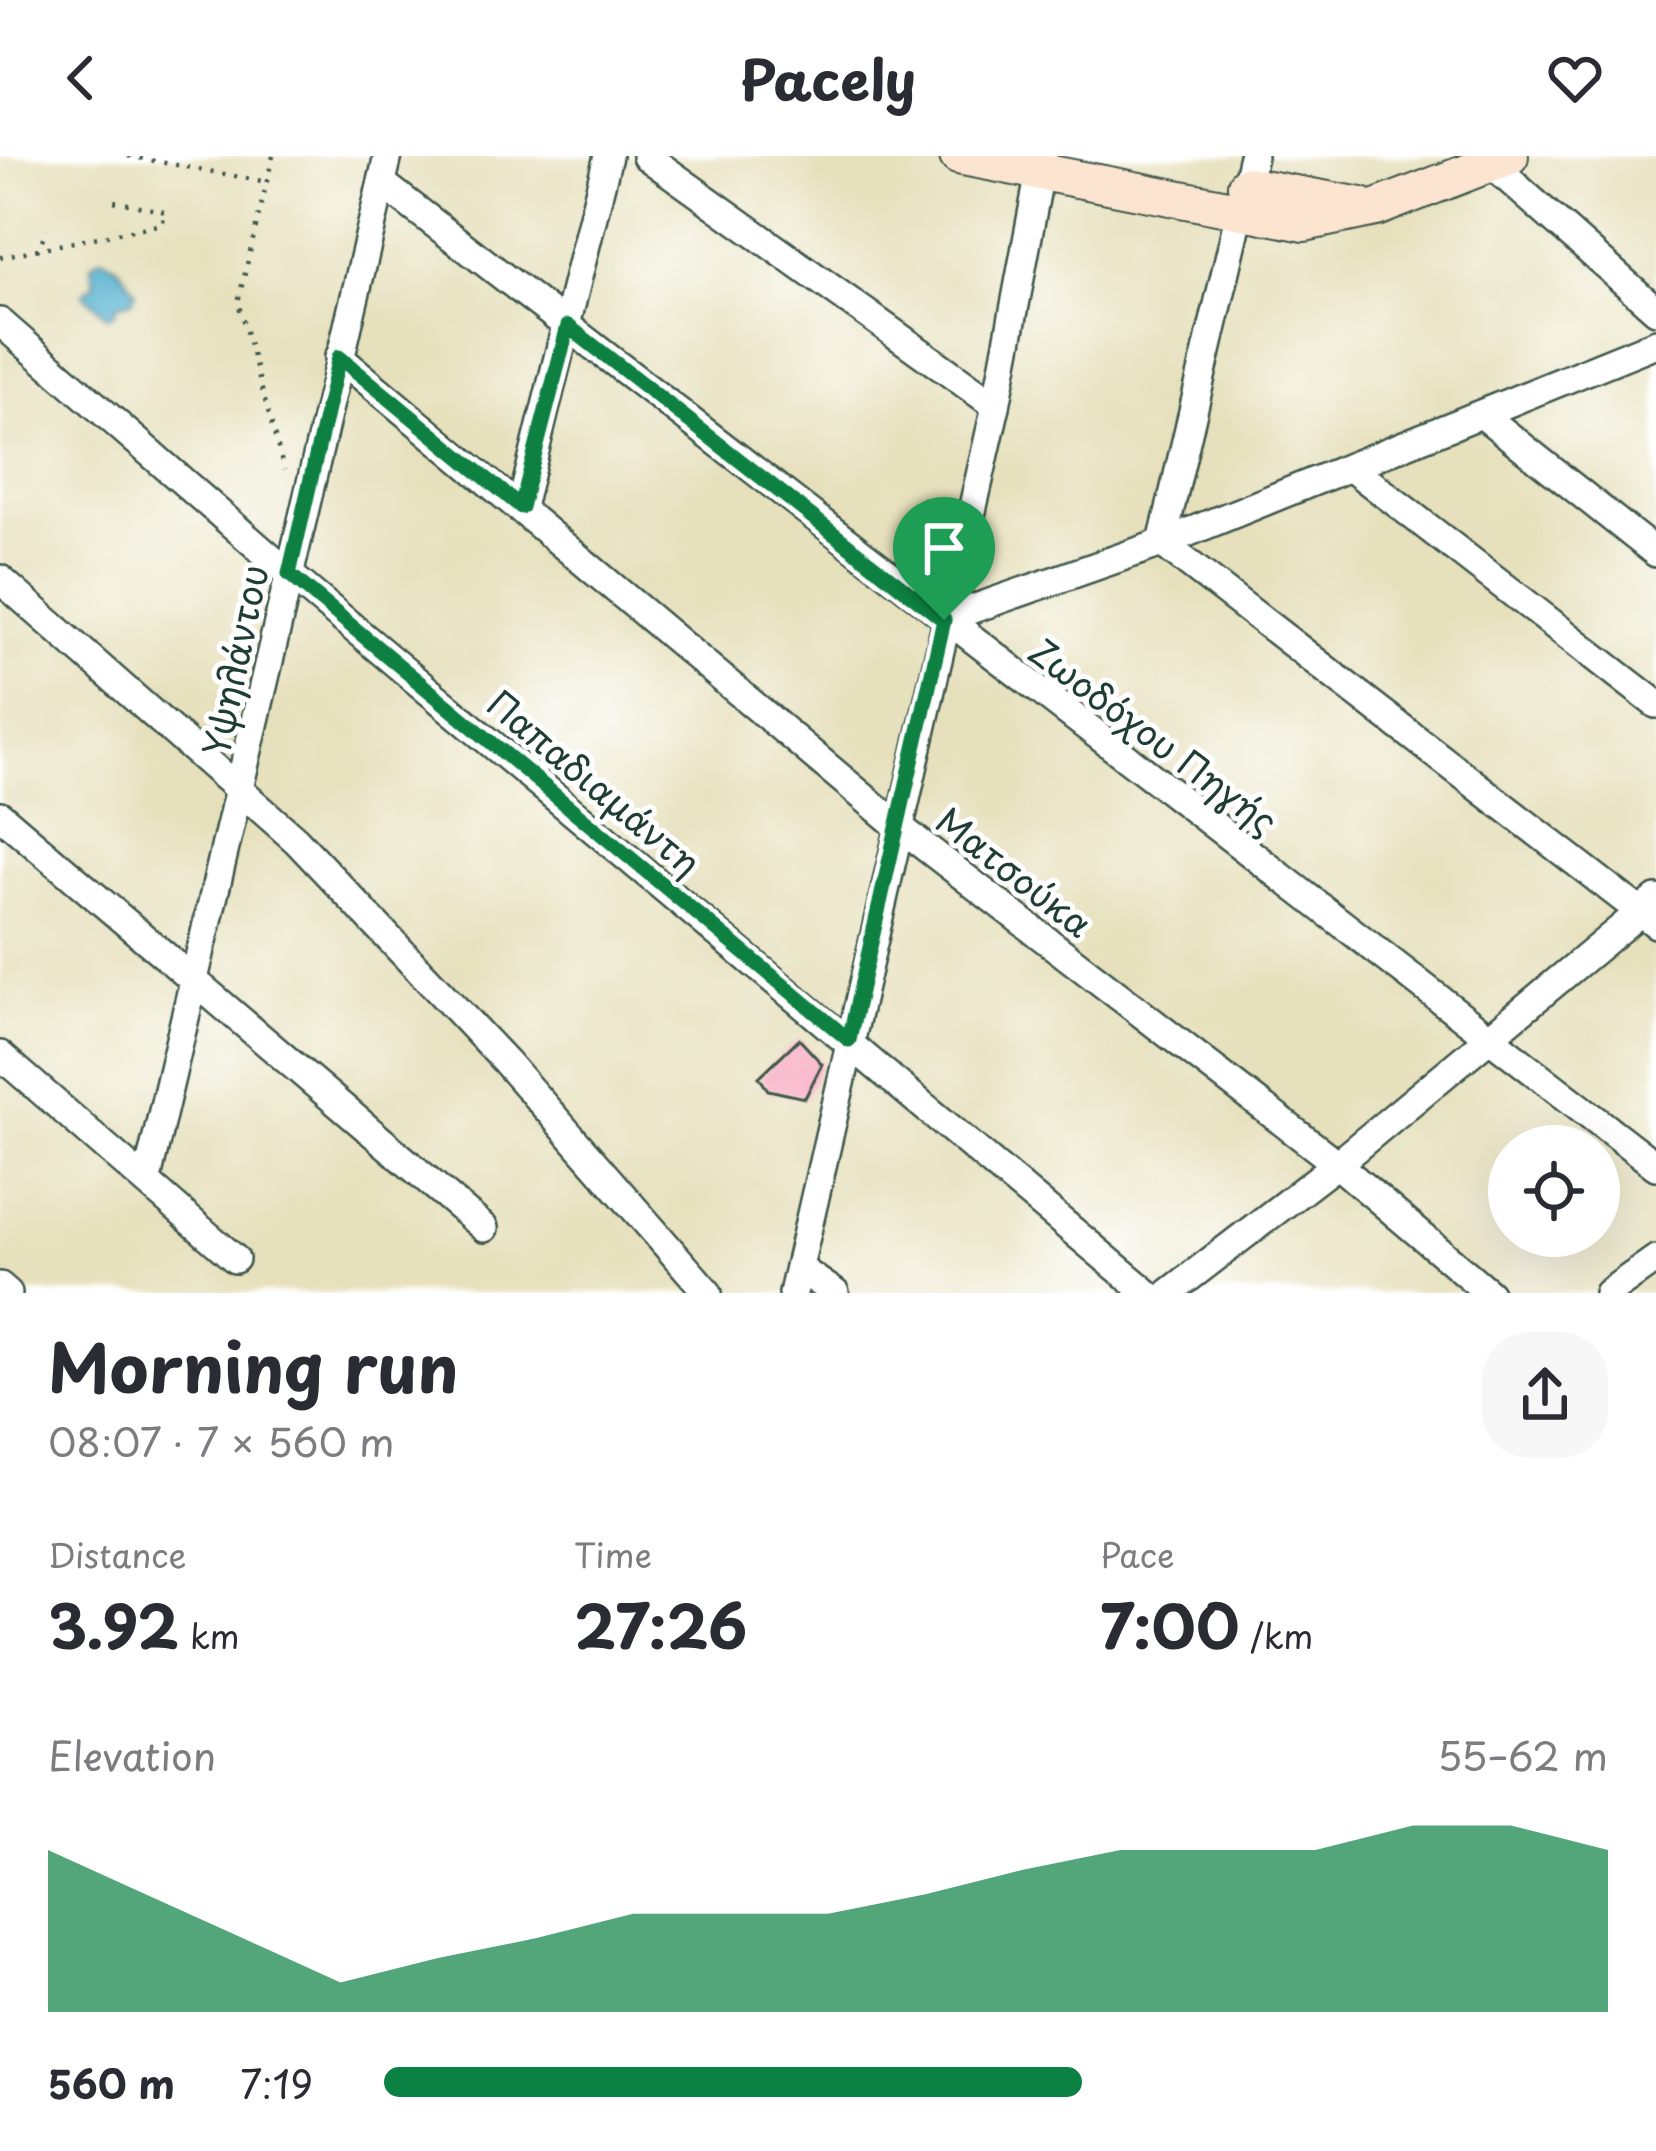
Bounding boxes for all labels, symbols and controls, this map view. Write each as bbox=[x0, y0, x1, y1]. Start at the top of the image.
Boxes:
text: Pacely bbox=[740, 38, 916, 119]
icon: back bbox=[48, 45, 114, 111]
icon: heart bbox=[1542, 45, 1608, 111]
pin bbox=[893, 497, 995, 620]
icon: arrive bbox=[911, 515, 977, 581]
street label: Υψηλάντου bbox=[187, 559, 281, 761]
street label: Ζωοδόχου Πηγής bbox=[1018, 624, 1290, 846]
street label: Παπαδιαμάντη bbox=[476, 676, 714, 888]
street label: Ματσούκα bbox=[926, 793, 1104, 949]
map controls bbox=[1488, 1125, 1620, 1257]
button: locate bbox=[1488, 1125, 1620, 1257]
text: Morning run bbox=[48, 1316, 458, 1415]
button: share bbox=[1482, 1332, 1608, 1458]
text: 08:07 · 7 × 560 m bbox=[48, 1411, 395, 1470]
text: Distance bbox=[48, 1529, 186, 1579]
text: Time bbox=[574, 1529, 652, 1579]
text: Pace bbox=[1100, 1529, 1174, 1579]
text: 3.92 bbox=[48, 1579, 179, 1669]
text: 27:26 bbox=[574, 1579, 747, 1669]
text: 7:00 bbox=[1100, 1579, 1239, 1669]
text: km bbox=[179, 1610, 240, 1660]
text: /km bbox=[1239, 1610, 1313, 1660]
text: Elevation bbox=[48, 1725, 216, 1784]
text: 55–62 m bbox=[1437, 1725, 1608, 1784]
text: 560 m bbox=[48, 2053, 175, 2112]
text: 7:19 bbox=[240, 2053, 313, 2112]

